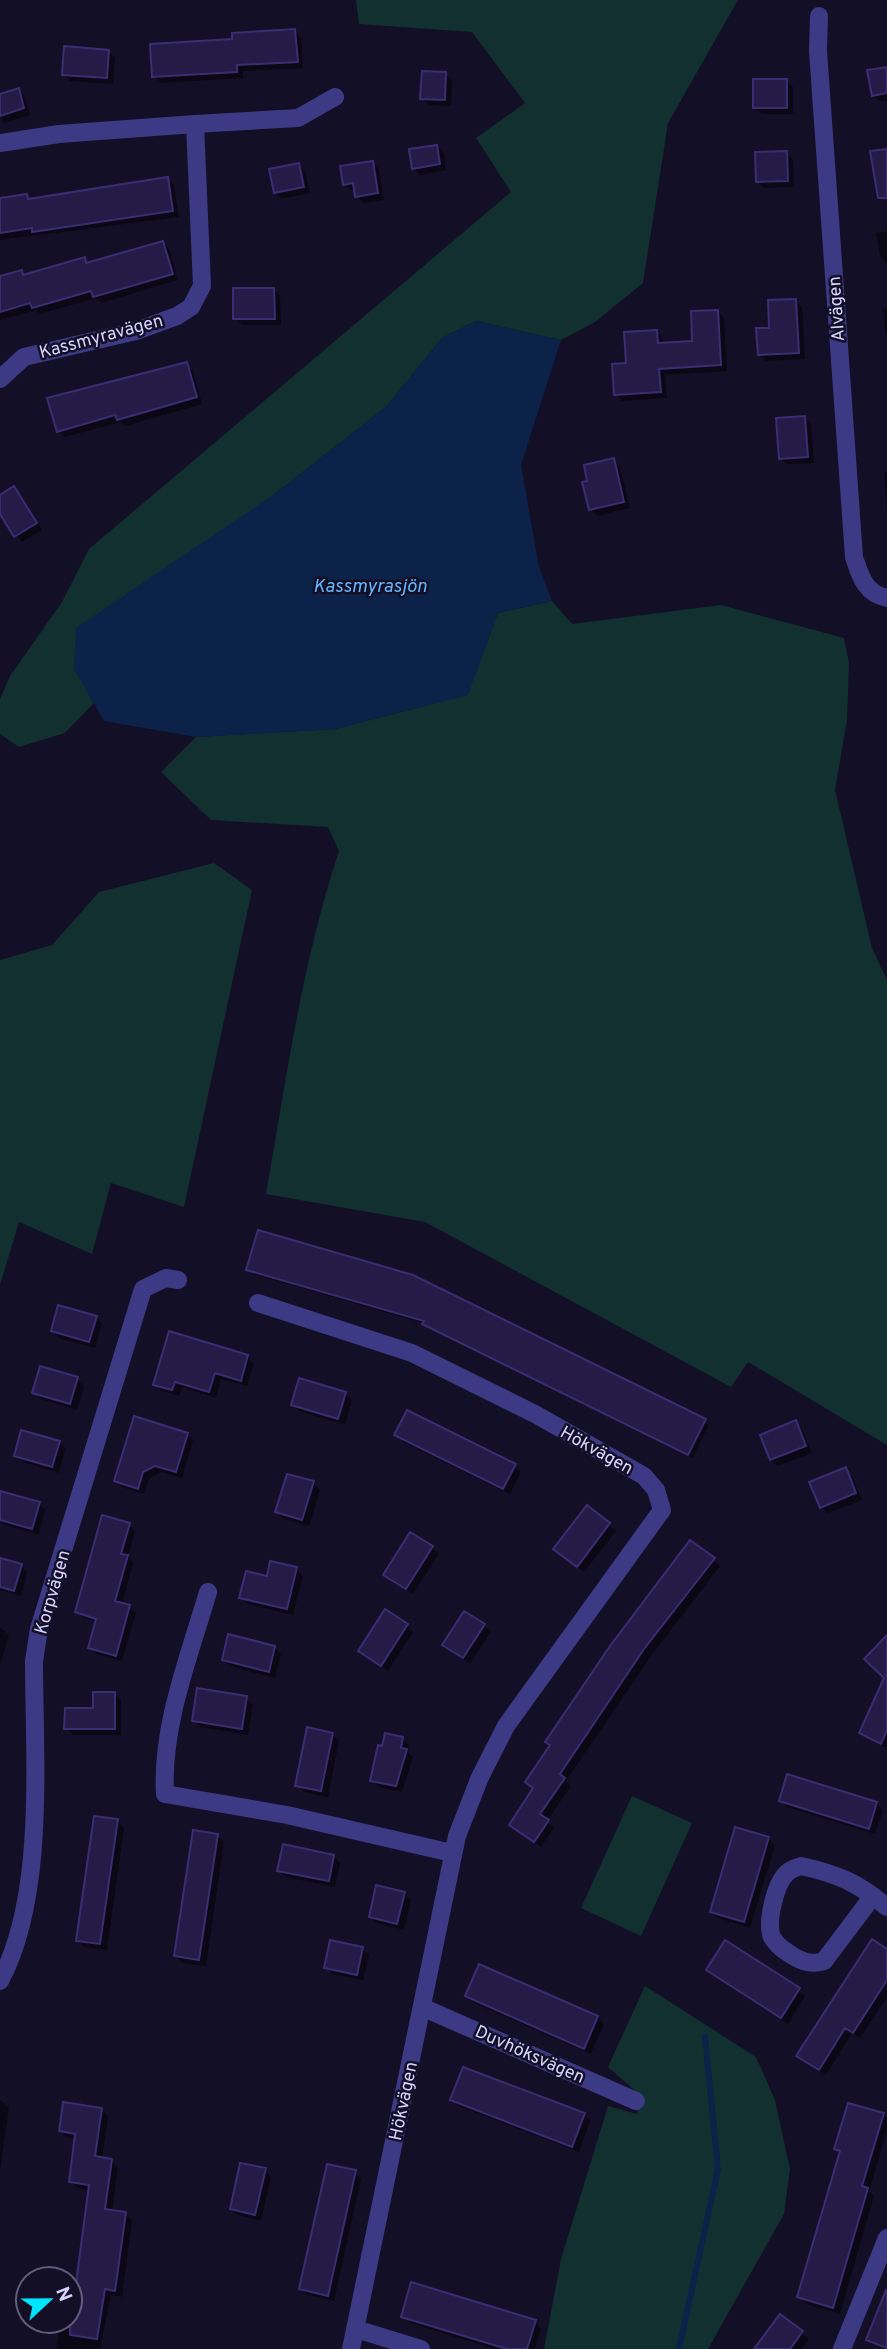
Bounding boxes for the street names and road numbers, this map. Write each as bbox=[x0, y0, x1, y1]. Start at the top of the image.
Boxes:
street label: Alvägen bbox=[824, 276, 851, 342]
street label: Kassmyravägen bbox=[37, 310, 166, 365]
street label: Hökvägen bbox=[556, 1422, 637, 1481]
street label: Korpvägen bbox=[30, 1548, 76, 1637]
street label: Duvhöksvägen bbox=[471, 2021, 588, 2090]
street label: Hökvägen bbox=[385, 2060, 424, 2143]

